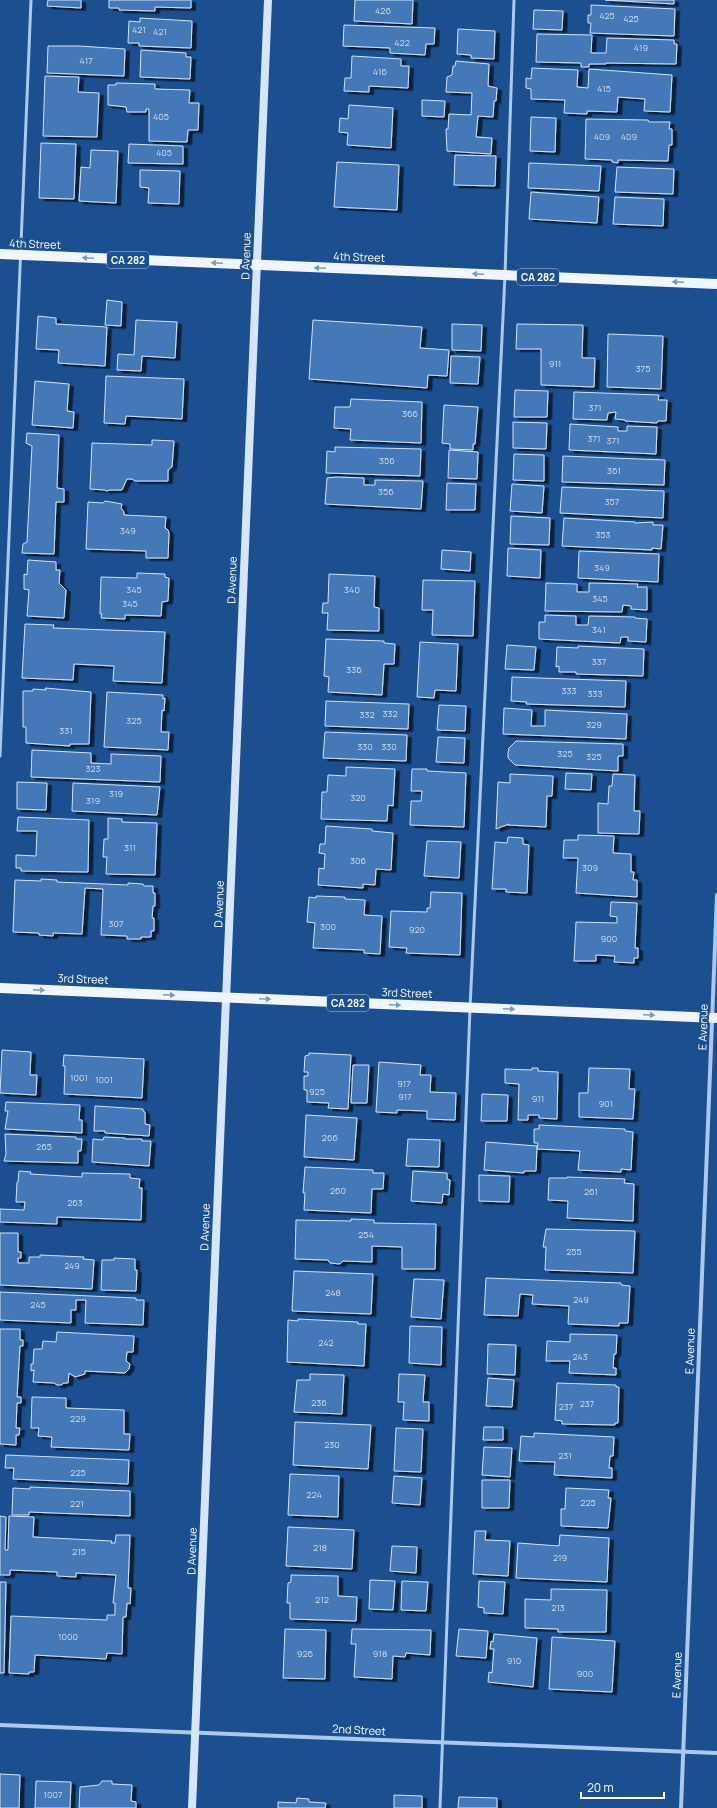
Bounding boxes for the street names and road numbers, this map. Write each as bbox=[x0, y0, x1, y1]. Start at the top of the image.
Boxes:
street label: D Avenue bbox=[237, 232, 254, 280]
street label: 4th Street bbox=[9, 235, 61, 252]
street label: 4th Street bbox=[333, 248, 385, 265]
road number: CA 282 bbox=[107, 252, 149, 268]
road number: CA 282 bbox=[517, 269, 559, 285]
street label: D Avenue bbox=[223, 556, 240, 604]
street label: D Avenue bbox=[210, 880, 227, 928]
street label: 3rd Street bbox=[57, 970, 109, 987]
street label: 3rd Street bbox=[381, 984, 433, 1001]
road number: CA 282 bbox=[327, 995, 369, 1011]
street label: E Avenue bbox=[694, 1003, 711, 1050]
street label: D Avenue bbox=[196, 1203, 213, 1251]
street label: E Avenue bbox=[681, 1327, 698, 1374]
street label: D Avenue bbox=[183, 1527, 200, 1575]
street label: E Avenue bbox=[668, 1651, 685, 1698]
street label: 2nd Street bbox=[332, 1721, 386, 1738]

